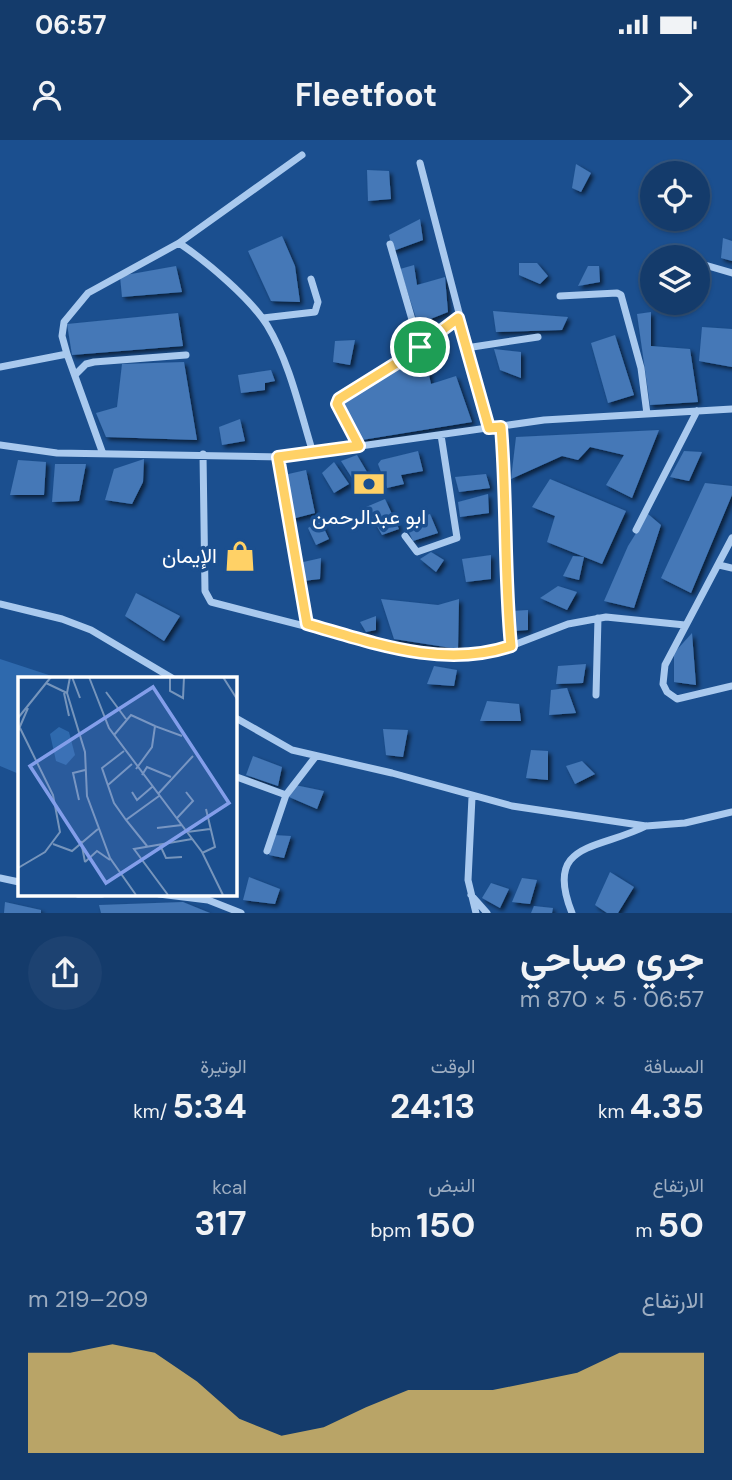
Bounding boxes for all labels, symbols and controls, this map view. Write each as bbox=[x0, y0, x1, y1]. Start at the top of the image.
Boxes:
text: 06:57 bbox=[35, 8, 106, 42]
text: Fleetfoot bbox=[295, 74, 437, 116]
icon: person bbox=[28, 76, 66, 114]
icon: forward bbox=[666, 76, 704, 114]
map controls bbox=[640, 161, 710, 315]
button: locate bbox=[640, 161, 710, 231]
button: layers bbox=[640, 245, 710, 315]
pin bbox=[390, 317, 450, 377]
icon: arrive bbox=[401, 328, 439, 366]
bank icon: ابو عبدالرحمن bbox=[352, 467, 386, 501]
place label: ابو عبدالرحمن bbox=[312, 503, 426, 531]
shop icon: الإيمان bbox=[223, 539, 257, 573]
place label: الإيمان bbox=[162, 542, 217, 570]
inset map bbox=[18, 677, 236, 895]
text: جري صباحي bbox=[520, 933, 704, 983]
button: share bbox=[28, 936, 102, 1010]
text: 06:57 · 5 × 870 m bbox=[520, 984, 704, 1014]
text: الوتيرة bbox=[200, 1054, 247, 1079]
text: الوقت bbox=[431, 1054, 475, 1079]
text: المسافة bbox=[644, 1054, 704, 1079]
text: 5:34 bbox=[172, 1083, 247, 1129]
text: 24:13 bbox=[390, 1083, 475, 1129]
text: 4.35 bbox=[630, 1083, 704, 1129]
text: /km bbox=[133, 1099, 172, 1124]
text: km bbox=[598, 1099, 630, 1124]
text: النبض bbox=[428, 1173, 475, 1198]
text: الارتفاع bbox=[652, 1173, 704, 1198]
text: kcal bbox=[212, 1175, 247, 1200]
text: 317 bbox=[194, 1200, 247, 1246]
text: 150 bbox=[416, 1202, 475, 1248]
text: 50 bbox=[658, 1202, 704, 1248]
text: bpm bbox=[370, 1218, 416, 1243]
text: m bbox=[636, 1218, 658, 1243]
text: 209–219 m bbox=[28, 1284, 148, 1314]
text: الارتفاع bbox=[642, 1285, 704, 1315]

